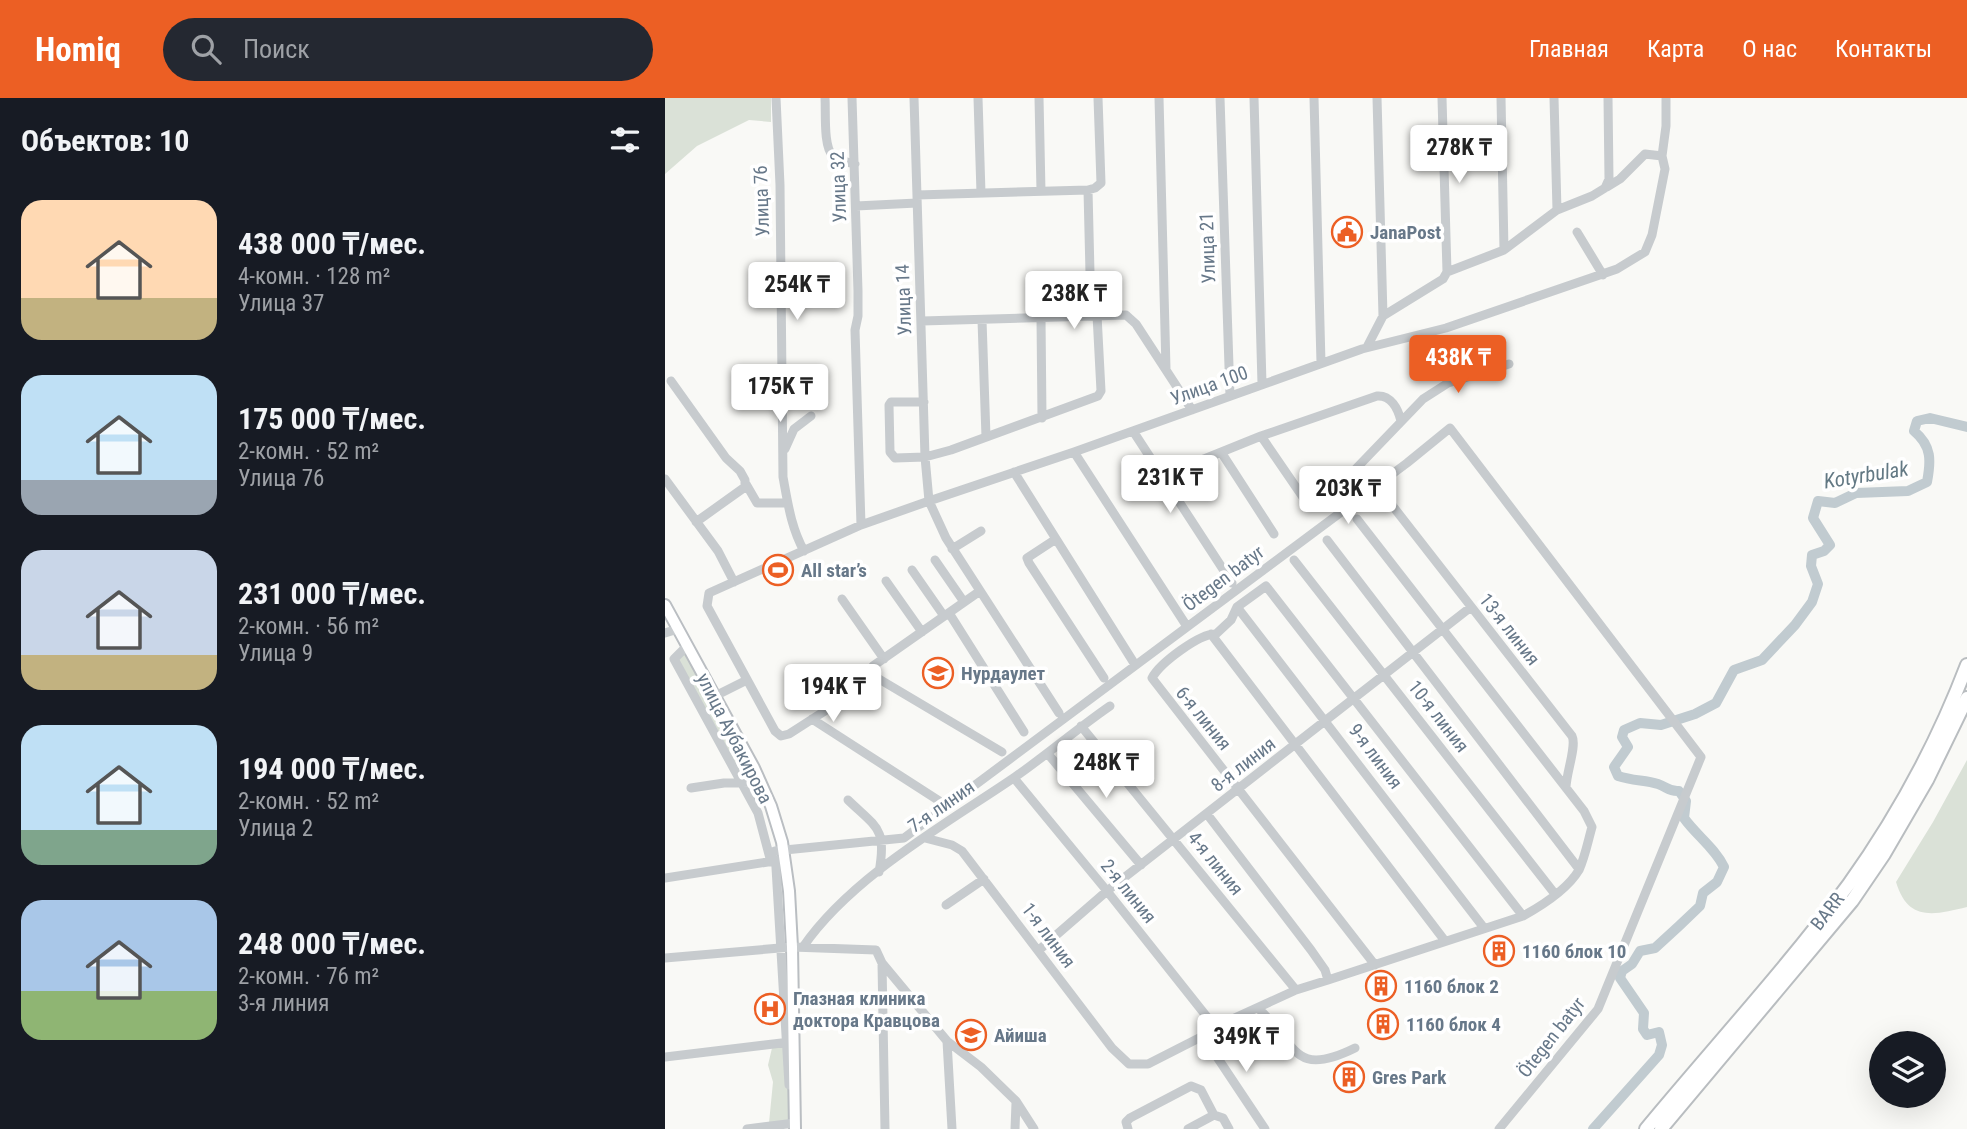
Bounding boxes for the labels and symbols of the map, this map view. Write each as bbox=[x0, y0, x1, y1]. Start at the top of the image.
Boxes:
pin: 278K ₸ bbox=[1402, 126, 1516, 185]
street label: Улица 32 bbox=[826, 151, 851, 223]
street label: Улица 76 bbox=[749, 165, 774, 237]
street label: Улица 21 bbox=[1195, 212, 1220, 284]
public building icon: JanaPost bbox=[1330, 215, 1364, 249]
place label: JanaPost bbox=[1370, 221, 1441, 244]
pin: 254K ₸ bbox=[740, 262, 854, 322]
street label: Улица 14 bbox=[891, 264, 916, 336]
pin: 238K ₸ bbox=[1017, 272, 1131, 331]
pin: 438K ₸ bbox=[1401, 336, 1515, 395]
street label: Улица 100 bbox=[1167, 361, 1251, 410]
pin: 175K ₸ bbox=[723, 364, 837, 424]
pin: 231K ₸ bbox=[1113, 456, 1227, 515]
water label: Kotyrbulak bbox=[1822, 456, 1911, 494]
pin: 203K ₸ bbox=[1291, 466, 1405, 526]
street label: Ötegen batyr bbox=[1178, 540, 1269, 616]
sports icon: All star’s bbox=[761, 553, 795, 587]
place label: All star’s bbox=[801, 559, 867, 582]
street label: 13-я линия bbox=[1474, 589, 1545, 670]
school or university icon: Нурдаулет bbox=[921, 656, 955, 690]
place label: Нурдаулет bbox=[961, 662, 1045, 685]
pin: 194K ₸ bbox=[776, 664, 890, 724]
street label: улица Аубакирова bbox=[692, 669, 777, 807]
street label: 10-я линия bbox=[1403, 676, 1474, 757]
street label: 6-я линия bbox=[1171, 682, 1236, 755]
street label: 9-я линия bbox=[1344, 719, 1408, 793]
street label: 8-я линия bbox=[1206, 732, 1280, 797]
pin: 248K ₸ bbox=[1049, 740, 1163, 800]
street label: 7-я линия bbox=[904, 775, 979, 837]
street label: 4-я линия bbox=[1183, 827, 1248, 900]
street label: 2-я линия bbox=[1096, 855, 1161, 928]
street label: BARR bbox=[1806, 888, 1849, 935]
street label: 1-я линия bbox=[1017, 898, 1081, 972]
building icon: 1160 блок 10 bbox=[1482, 934, 1516, 968]
place label: 1160 блок 10 bbox=[1522, 940, 1626, 963]
building icon: 1160 блок 2 bbox=[1364, 969, 1398, 1003]
place label: 1160 блок 2 bbox=[1404, 975, 1499, 998]
place label: Глазная клиника доктора Кравцова bbox=[793, 987, 940, 1032]
hospital icon: Глазная клиника доктора Кравцова bbox=[753, 992, 787, 1026]
street label: Ötegen batyr bbox=[1513, 992, 1590, 1082]
building icon: 1160 блок 4 bbox=[1366, 1007, 1400, 1041]
place label: 1160 блок 4 bbox=[1406, 1013, 1501, 1036]
pin: 349K ₸ bbox=[1189, 1014, 1303, 1074]
school or university icon: Айиша bbox=[954, 1018, 988, 1052]
place label: Айиша bbox=[994, 1024, 1047, 1047]
building icon: Gres Park bbox=[1332, 1060, 1366, 1094]
place label: Gres Park bbox=[1372, 1066, 1447, 1089]

